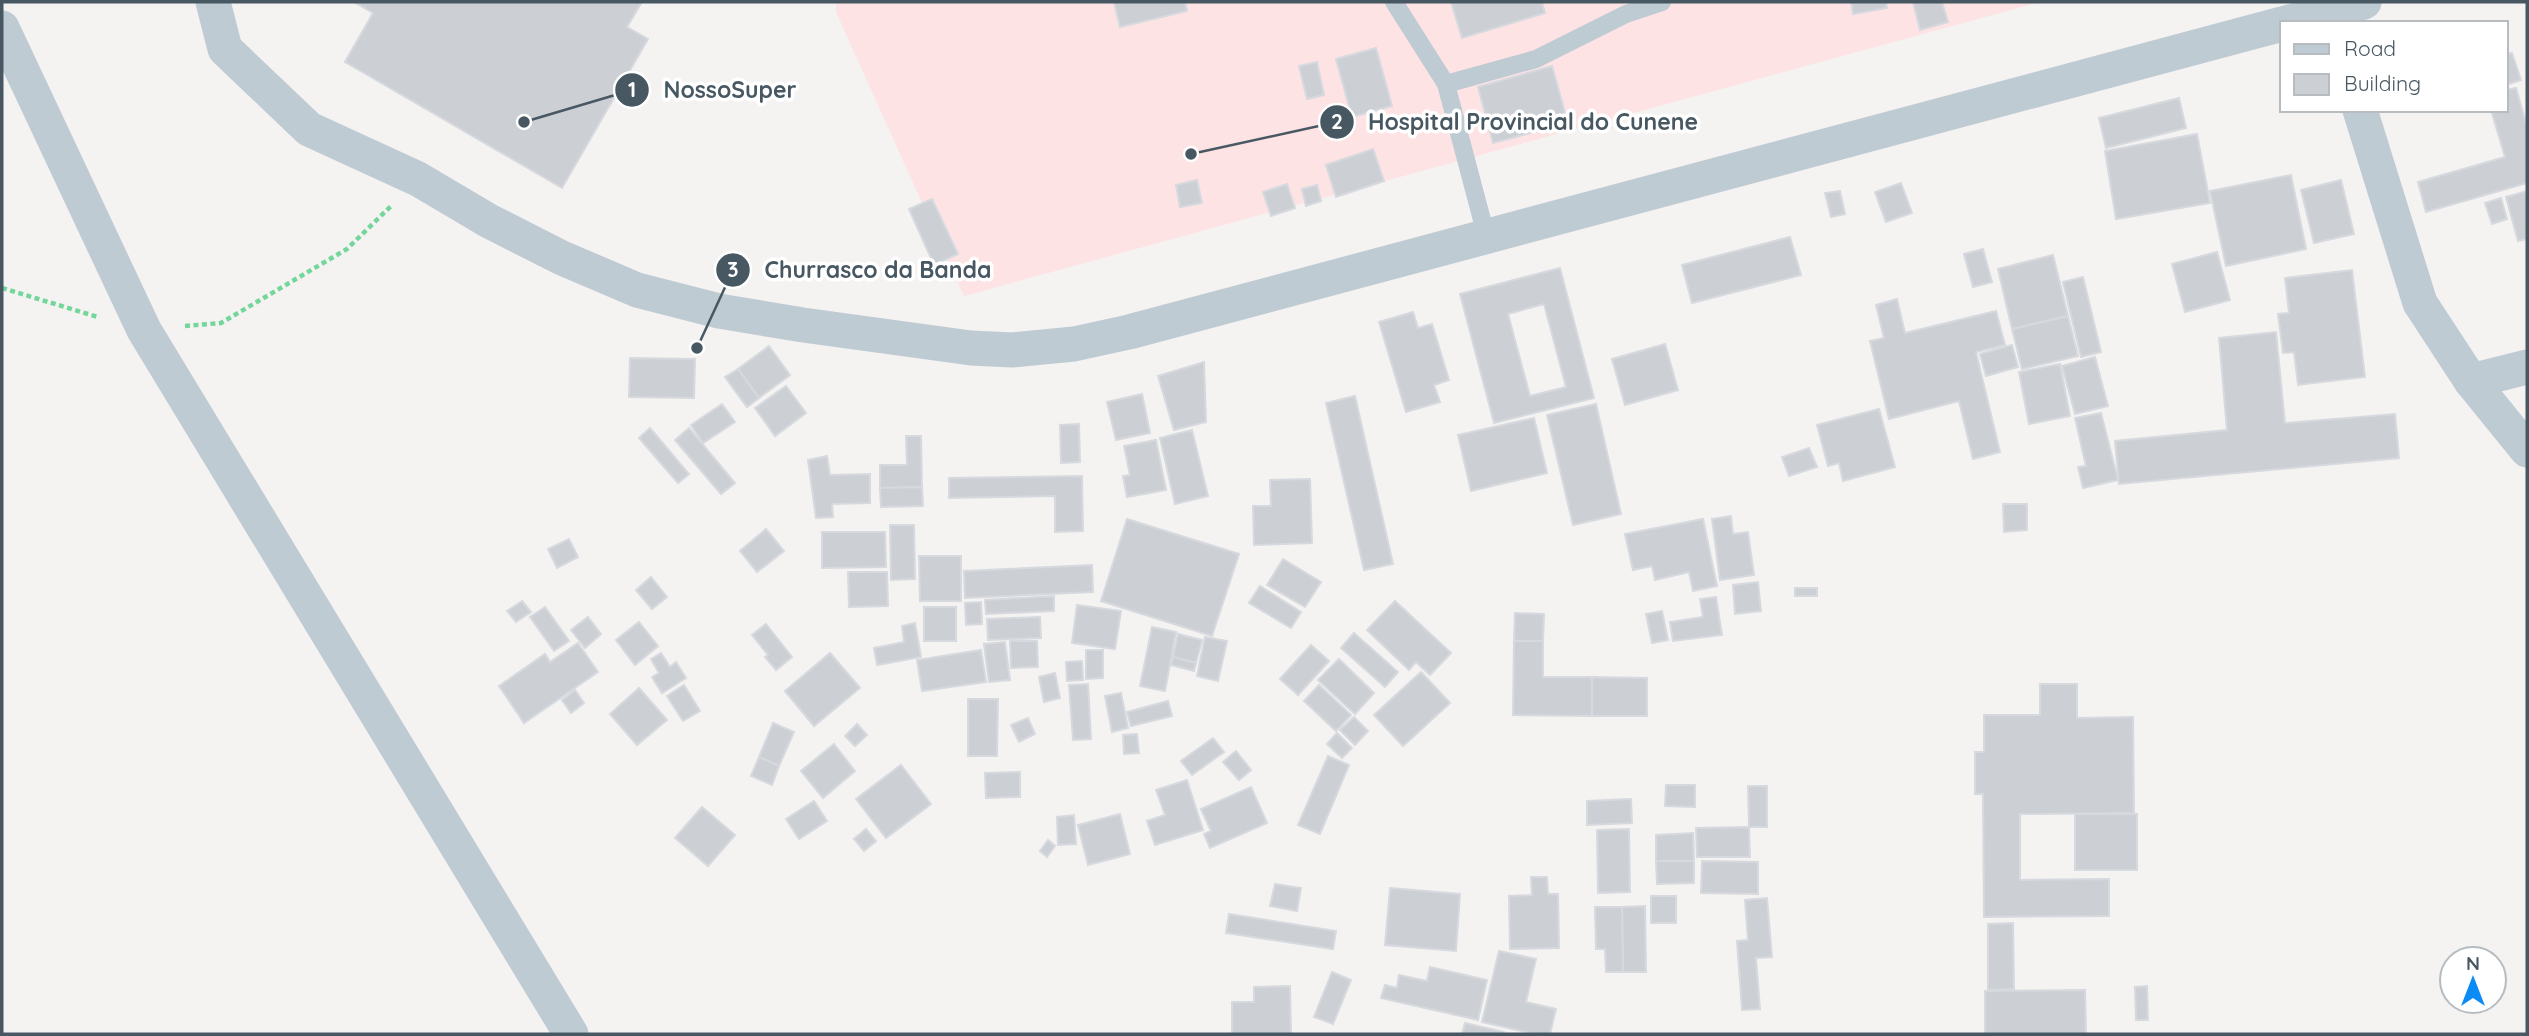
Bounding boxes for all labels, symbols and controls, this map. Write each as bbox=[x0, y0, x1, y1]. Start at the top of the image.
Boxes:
legend bbox=[2280, 21, 2508, 112]
text: Road bbox=[2344, 35, 2396, 61]
callout: NossoSuper bbox=[615, 68, 811, 112]
text: Building bbox=[2344, 70, 2421, 96]
text: NossoSuper bbox=[663, 75, 797, 104]
text: 1 bbox=[628, 76, 636, 102]
callout: Hospital Provincial do Cunene bbox=[1319, 100, 1712, 144]
text: Hospital Provincial do Cunene bbox=[1368, 107, 1698, 136]
text: 2 bbox=[1331, 108, 1343, 134]
callout: Churrasco da Banda bbox=[715, 248, 1005, 292]
text: Churrasco da Banda bbox=[765, 255, 991, 284]
text: 3 bbox=[727, 256, 739, 282]
north arrow bbox=[2438, 945, 2508, 1015]
text: N bbox=[2466, 951, 2480, 975]

